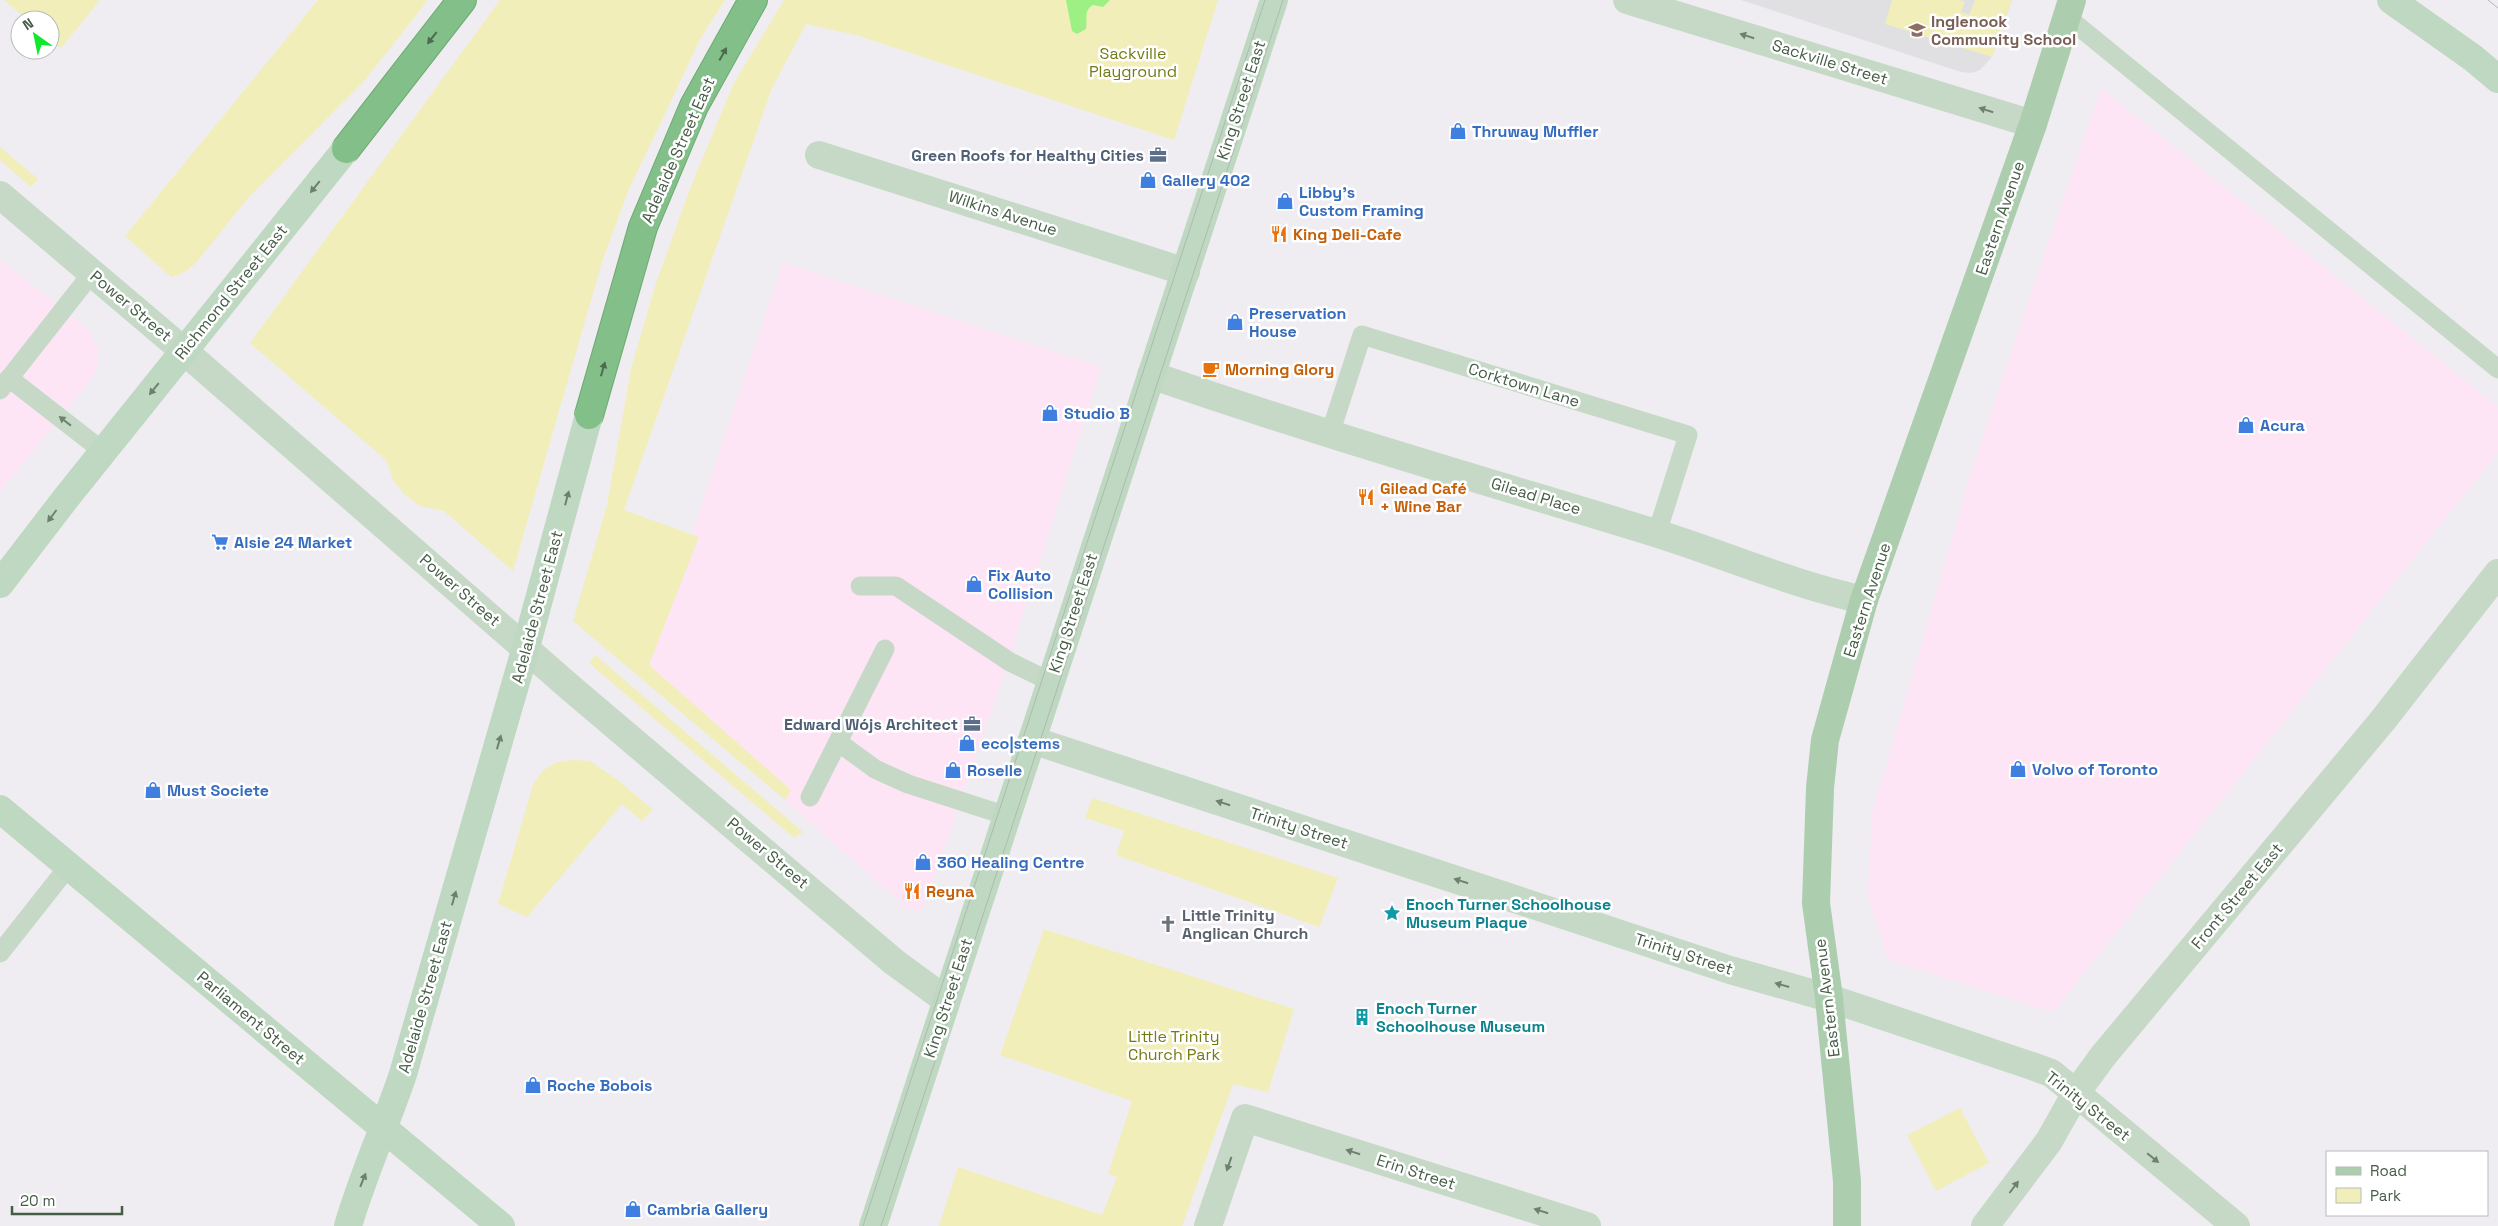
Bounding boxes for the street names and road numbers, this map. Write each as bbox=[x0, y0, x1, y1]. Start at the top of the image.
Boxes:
street label: Sackville Street bbox=[1770, 34, 1890, 90]
street label: King Street East bbox=[1212, 37, 1270, 163]
street label: Adelaide Street East bbox=[636, 74, 720, 226]
street label: Eastern Avenue bbox=[1971, 158, 2029, 278]
street label: Wilkins Avenue bbox=[946, 186, 1060, 240]
street label: Richmond Street East bbox=[170, 220, 292, 364]
street label: Power Street bbox=[86, 266, 176, 346]
street label: Corktown Lane bbox=[1466, 358, 1582, 412]
street label: Gilead Place bbox=[1489, 472, 1583, 520]
street label: Adelaide Street East bbox=[506, 528, 568, 686]
street label: Eastern Avenue bbox=[1839, 540, 1895, 660]
street label: Power Street bbox=[415, 549, 505, 631]
street label: King Street East bbox=[1044, 550, 1102, 676]
street label: Trinity Street bbox=[1247, 802, 1351, 854]
street label: Power Street bbox=[723, 813, 813, 893]
street label: Front Street East bbox=[2187, 839, 2287, 953]
street label: Adelaide Street East bbox=[393, 918, 457, 1076]
street label: Trinity Street bbox=[1632, 928, 1736, 980]
street label: King Street East bbox=[919, 935, 977, 1061]
street label: Eastern Avenue bbox=[1809, 938, 1845, 1058]
street label: Parliament Street bbox=[193, 967, 309, 1069]
street label: Trinity Street bbox=[2041, 1066, 2135, 1146]
street label: Erin Street bbox=[1374, 1149, 1458, 1195]

